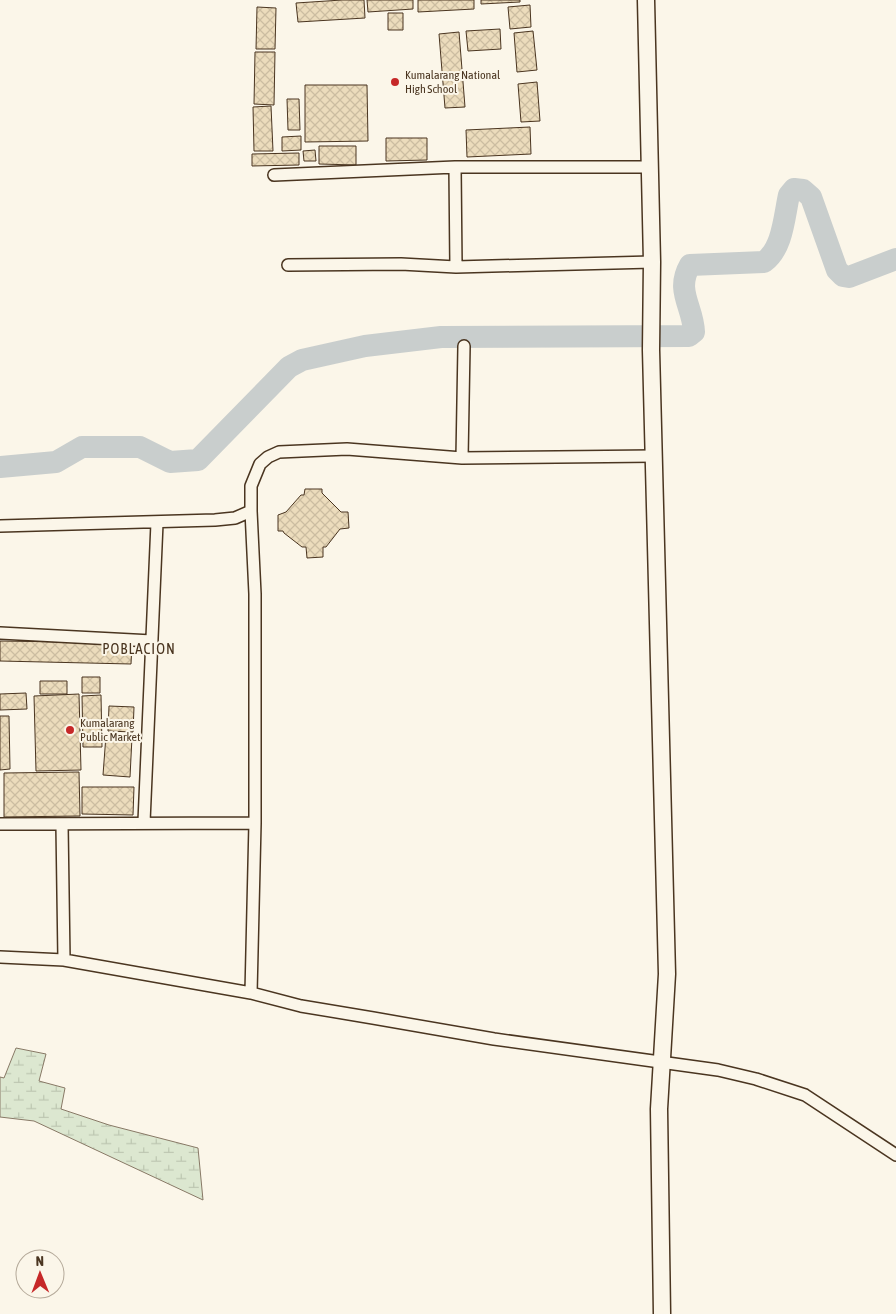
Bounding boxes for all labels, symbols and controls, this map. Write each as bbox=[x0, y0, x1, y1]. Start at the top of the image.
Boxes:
place label: Kumalarang National High School bbox=[405, 68, 501, 96]
marker: Kumalarang National High School bbox=[389, 76, 401, 88]
district label: POBLACION bbox=[102, 640, 176, 657]
place label: Kumalarang Public Market bbox=[80, 716, 141, 744]
marker: Kumalarang Public Market bbox=[64, 724, 76, 736]
north arrow bbox=[15, 1249, 65, 1299]
text: N bbox=[36, 1253, 44, 1269]

